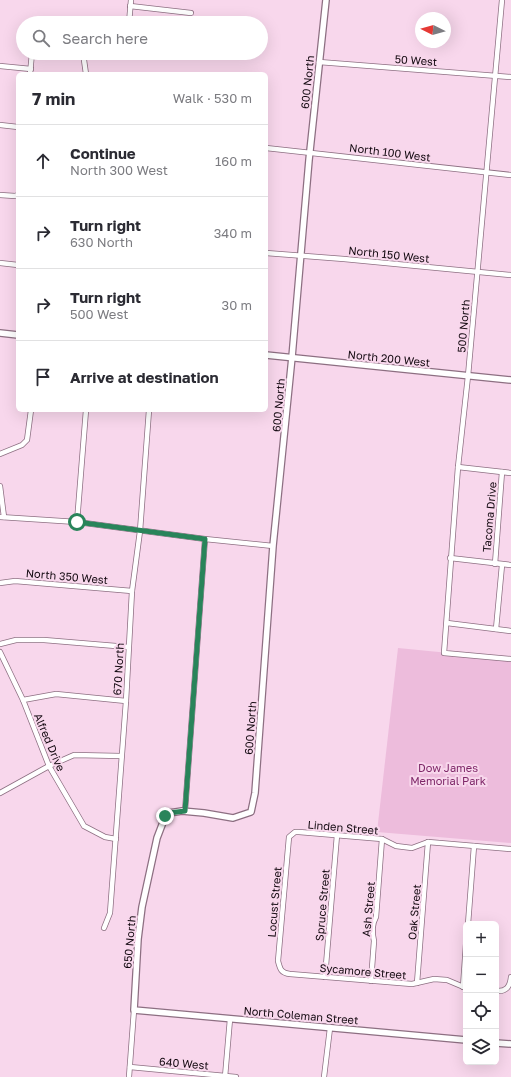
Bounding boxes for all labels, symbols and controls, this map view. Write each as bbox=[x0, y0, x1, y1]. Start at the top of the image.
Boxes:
north arrow bbox=[415, 12, 451, 48]
search box bbox=[16, 16, 268, 60]
icon: search bbox=[30, 27, 52, 49]
text: Search here bbox=[62, 29, 148, 47]
street label: 50 West bbox=[394, 52, 438, 68]
street label: 600 North bbox=[298, 55, 316, 109]
text: 7 min bbox=[32, 88, 75, 109]
text: Walk · 530 m bbox=[173, 90, 252, 106]
street label: North 100 West bbox=[349, 141, 431, 163]
text: Continue bbox=[70, 144, 136, 162]
icon: ahead bbox=[32, 150, 54, 172]
text: 160 m bbox=[215, 153, 252, 169]
text: North 300 West bbox=[70, 162, 168, 178]
text: Turn right bbox=[70, 216, 141, 234]
icon: right bbox=[32, 222, 54, 244]
text: 340 m bbox=[214, 225, 252, 241]
text: 630 North bbox=[70, 234, 133, 250]
street label: North 150 West bbox=[348, 243, 430, 265]
text: Turn right bbox=[70, 288, 141, 306]
icon: right bbox=[32, 294, 54, 316]
text: 30 m bbox=[222, 297, 252, 313]
street label: 500 North bbox=[454, 299, 472, 353]
text: 500 West bbox=[70, 306, 129, 322]
street label: North 200 West bbox=[347, 347, 431, 369]
icon: arrive bbox=[32, 366, 54, 388]
text: Arrive at destination bbox=[70, 368, 219, 386]
street label: 600 North bbox=[269, 378, 287, 432]
street label: Tacoma Drive bbox=[479, 481, 499, 553]
route start bbox=[68, 513, 86, 531]
street label: North 350 West bbox=[25, 566, 109, 586]
street label: 670 North bbox=[110, 642, 126, 696]
street label: 600 North bbox=[242, 701, 258, 755]
street label: Alfred Drive bbox=[32, 711, 68, 773]
park label: Dow James Memorial Park bbox=[410, 761, 486, 787]
route end bbox=[156, 807, 174, 825]
street label: Linden Street bbox=[307, 817, 379, 837]
street label: Locust Street bbox=[264, 866, 284, 938]
street label: Spruce Street bbox=[312, 868, 332, 942]
street label: Ash Street bbox=[359, 881, 377, 937]
street label: Oak Street bbox=[405, 884, 423, 940]
street label: 650 North bbox=[120, 915, 138, 969]
map controls bbox=[463, 921, 499, 1065]
button: + bbox=[463, 921, 499, 957]
button: − bbox=[463, 957, 499, 993]
street label: Sycamore Street bbox=[319, 961, 407, 981]
button: locate bbox=[463, 993, 499, 1029]
street label: North Coleman Street bbox=[243, 1004, 359, 1026]
button: layers bbox=[463, 1029, 499, 1065]
street label: 640 West bbox=[159, 1054, 209, 1072]

